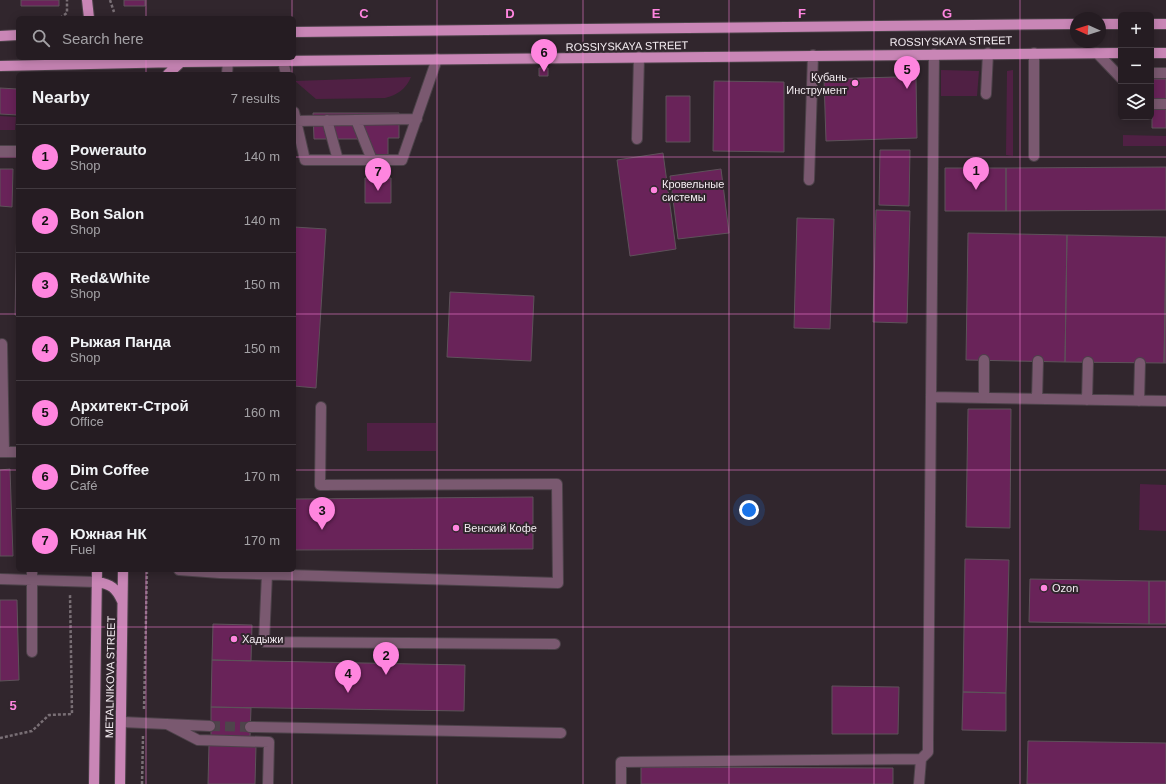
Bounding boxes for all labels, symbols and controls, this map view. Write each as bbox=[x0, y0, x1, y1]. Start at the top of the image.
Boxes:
text: C bbox=[359, 6, 369, 21]
text: D bbox=[505, 6, 515, 21]
text: E bbox=[652, 6, 661, 21]
text: F bbox=[798, 6, 806, 21]
text: G bbox=[942, 6, 952, 21]
north arrow bbox=[1070, 12, 1106, 48]
map controls bbox=[1118, 12, 1154, 120]
button: + bbox=[1118, 12, 1154, 48]
search box bbox=[16, 16, 296, 60]
icon: search bbox=[30, 27, 52, 49]
text: Search here bbox=[62, 30, 144, 47]
street label: ROSSIYSKAYA STREET bbox=[890, 34, 1013, 48]
pin: 6 bbox=[531, 39, 557, 72]
street label: ROSSIYSKAYA STREET bbox=[566, 39, 689, 53]
button: − bbox=[1118, 48, 1154, 84]
pin: 5 bbox=[894, 56, 920, 89]
place label: Кубань Инструмент bbox=[786, 71, 847, 96]
marker: Кубань Инструмент bbox=[850, 78, 860, 88]
button: layers bbox=[1118, 84, 1154, 120]
text: Nearby bbox=[32, 88, 90, 107]
text: 7 results bbox=[231, 91, 280, 106]
text: Powerauto bbox=[70, 141, 147, 158]
text: 1 bbox=[41, 149, 49, 164]
text: 140 m bbox=[244, 149, 280, 164]
pin: 1 bbox=[963, 157, 989, 190]
text: Shop bbox=[70, 158, 100, 173]
pin: 7 bbox=[365, 158, 391, 191]
place label: Кровельные системы bbox=[662, 178, 724, 203]
marker: Кровельные системы bbox=[649, 185, 659, 195]
text: Bon Salon bbox=[70, 205, 144, 222]
text: 2 bbox=[41, 213, 49, 228]
text: 140 m bbox=[244, 213, 280, 228]
text: Shop bbox=[70, 222, 100, 237]
text: Red&White bbox=[70, 269, 150, 286]
text: 3 bbox=[41, 277, 49, 292]
text: 150 m bbox=[244, 277, 280, 292]
text: Shop bbox=[70, 286, 100, 301]
text: Рыжая Панда bbox=[70, 333, 171, 350]
text: 4 bbox=[41, 341, 49, 356]
text: 150 m bbox=[244, 341, 280, 356]
text: Shop bbox=[70, 350, 100, 365]
text: Архитект-Строй bbox=[70, 397, 189, 414]
text: 5 bbox=[41, 405, 49, 420]
text: 160 m bbox=[244, 405, 280, 420]
text: Office bbox=[70, 414, 104, 429]
text: Dim Coffee bbox=[70, 461, 149, 478]
text: 6 bbox=[41, 469, 49, 484]
text: 170 m bbox=[244, 469, 280, 484]
text: Café bbox=[70, 478, 97, 493]
pin: 3 bbox=[309, 497, 335, 530]
your location bbox=[739, 500, 759, 520]
place label: Венский Кофе bbox=[464, 522, 537, 534]
marker: Венский Кофе bbox=[451, 523, 461, 533]
text: Южная НК bbox=[70, 525, 147, 542]
text: 7 bbox=[41, 533, 49, 548]
text: 170 m bbox=[244, 533, 280, 548]
text: Fuel bbox=[70, 542, 95, 557]
place label: Ozon bbox=[1052, 582, 1078, 594]
marker: Ozon bbox=[1039, 583, 1049, 593]
street label: METALNIKOVA STREET bbox=[103, 615, 117, 738]
place label: Хадыжи bbox=[242, 633, 283, 645]
marker: Хадыжи bbox=[229, 634, 239, 644]
pin: 2 bbox=[373, 642, 399, 675]
pin: 4 bbox=[335, 660, 361, 693]
text: 5 bbox=[9, 698, 17, 713]

